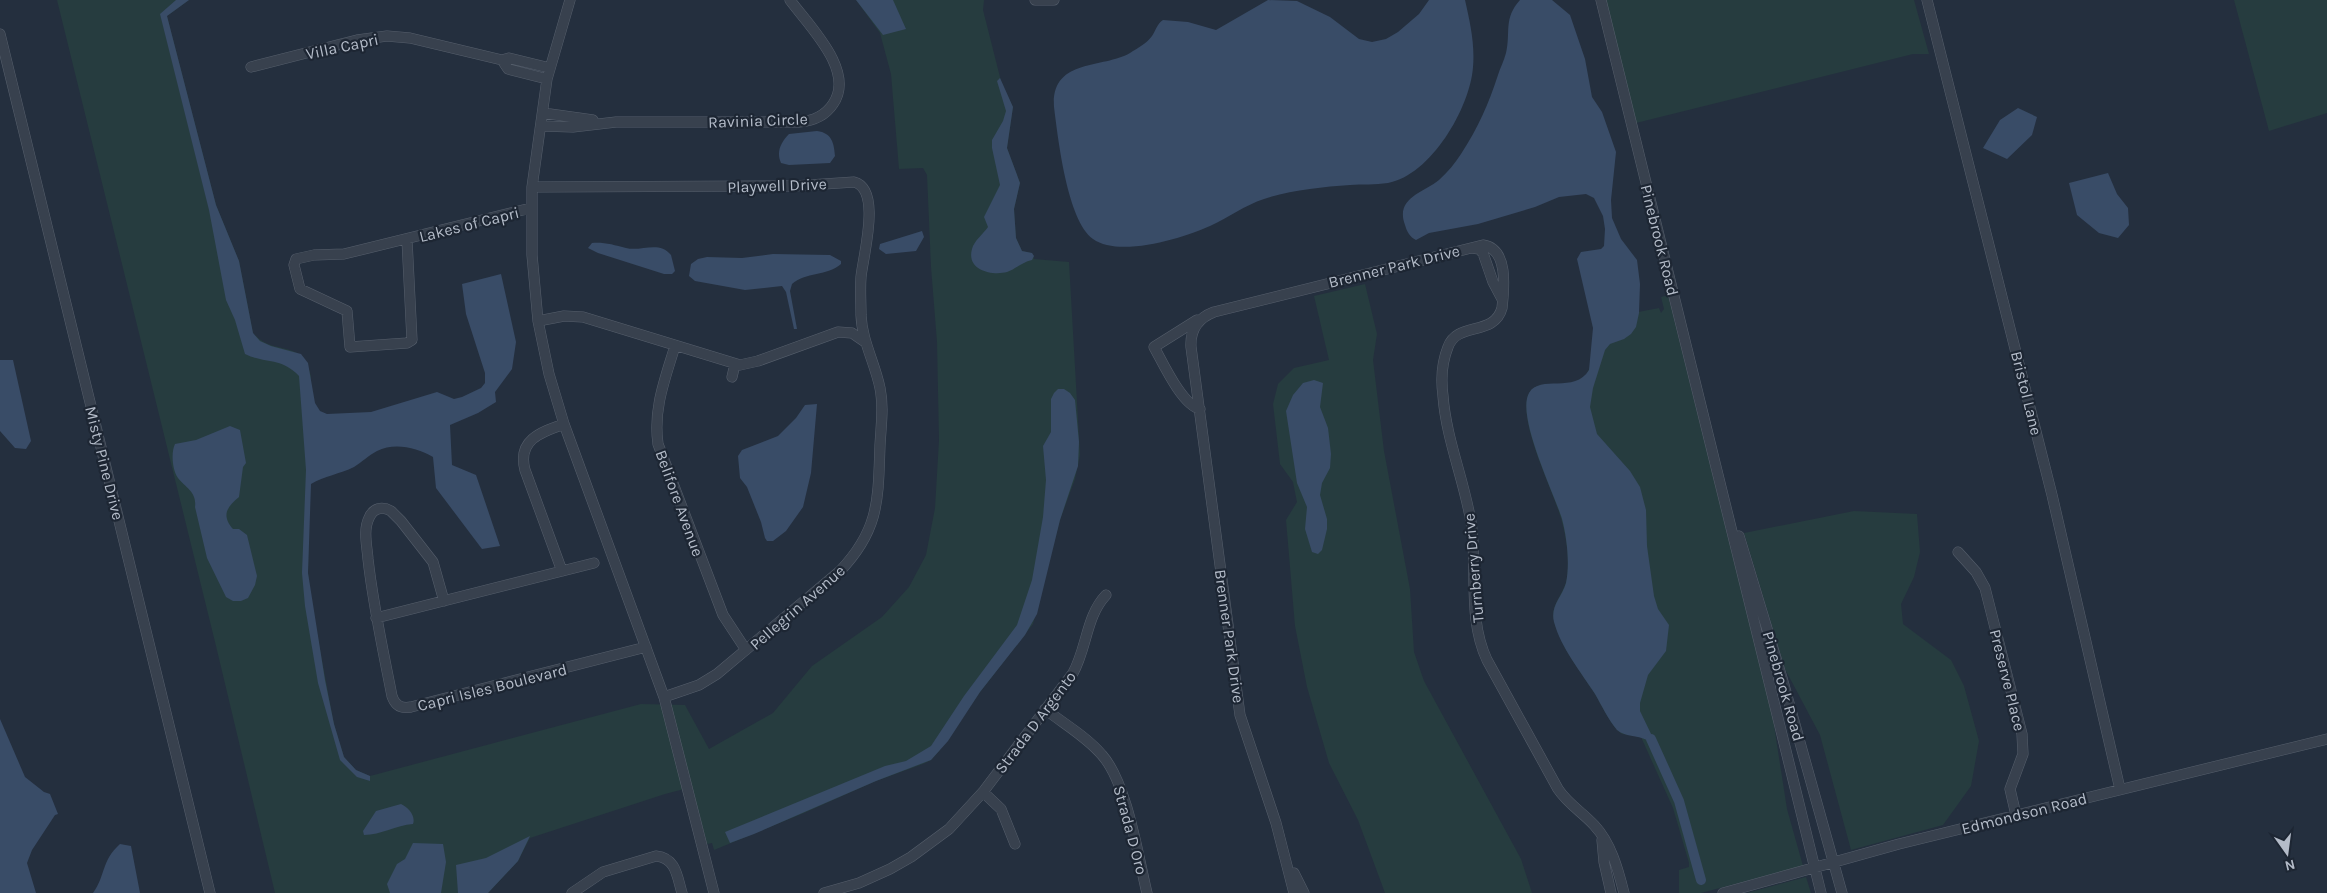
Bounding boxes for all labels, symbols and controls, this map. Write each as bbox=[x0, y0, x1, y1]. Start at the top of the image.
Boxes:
street label: Villa Capri bbox=[304, 30, 380, 63]
street label: Ravinia Circle bbox=[708, 109, 808, 132]
street label: Playwell Drive bbox=[727, 174, 827, 197]
street label: Pinebrook Road bbox=[1637, 183, 1683, 298]
street label: Lakes of Capri bbox=[417, 203, 521, 246]
street label: Brenner Park Drive bbox=[1326, 241, 1462, 292]
street label: Bristol Lane bbox=[2007, 349, 2046, 437]
street label: Misty Pine Drive bbox=[81, 404, 128, 522]
street label: Belifore Avenue bbox=[651, 447, 708, 559]
street label: Turnberry Drive bbox=[1459, 512, 1488, 624]
street label: Pellegrin Avenue bbox=[746, 561, 849, 654]
street label: Brenner Park Drive bbox=[1211, 568, 1248, 704]
street label: Preserve Place bbox=[1986, 627, 2029, 733]
street label: Pinebrook Road bbox=[1759, 629, 1808, 744]
street label: Capri Isles Boulevard bbox=[415, 660, 569, 715]
street label: Strada D Argento bbox=[991, 667, 1080, 777]
street label: Strada D Oro bbox=[1109, 783, 1152, 877]
street label: Edmondson Road bbox=[1959, 789, 2089, 838]
north arrow bbox=[2262, 828, 2312, 878]
text: N bbox=[2283, 856, 2297, 875]

